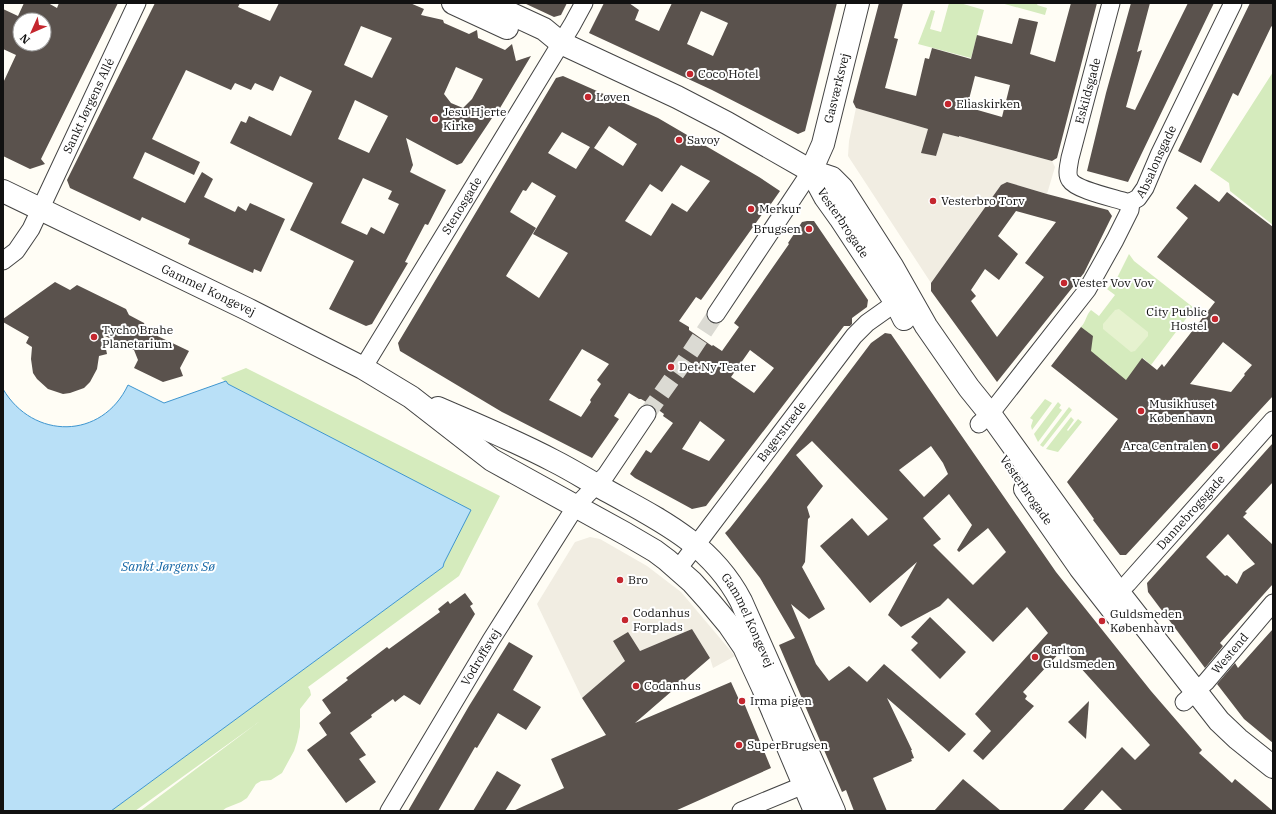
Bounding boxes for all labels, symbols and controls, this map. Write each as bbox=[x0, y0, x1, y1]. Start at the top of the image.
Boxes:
north arrow bbox=[12, 12, 52, 52]
text: N bbox=[17, 31, 33, 47]
street label: Gasværksvej bbox=[820, 51, 852, 125]
street label: Sankt Jørgens Allé bbox=[59, 56, 117, 156]
street label: Eskildsgade bbox=[1072, 56, 1104, 126]
place label: Coco Hotel bbox=[698, 66, 759, 81]
marker: Coco Hotel bbox=[685, 69, 695, 79]
place label: Løven bbox=[596, 89, 630, 104]
marker: Løven bbox=[583, 92, 593, 102]
place label: Eliaskirken bbox=[956, 96, 1021, 111]
marker: Eliaskirken bbox=[943, 99, 953, 109]
place label: Jesu Hjerte Kirke bbox=[443, 104, 506, 133]
marker: Jesu Hjerte Kirke bbox=[430, 114, 440, 124]
street label: Absalonsgade bbox=[1132, 123, 1179, 201]
place label: Savoy bbox=[687, 132, 720, 147]
marker: Savoy bbox=[674, 135, 684, 145]
street label: Stenosgade bbox=[438, 174, 485, 237]
street label: Vesterbrogade bbox=[814, 185, 872, 261]
place label: Vesterbro Torv bbox=[941, 193, 1025, 208]
marker: Vesterbro Torv bbox=[928, 196, 938, 206]
place label: Merkur bbox=[759, 201, 802, 216]
marker: Merkur bbox=[746, 204, 756, 214]
place label: Brugsen bbox=[753, 221, 801, 236]
marker: Brugsen bbox=[804, 224, 814, 234]
street label: Gammel Kongevej bbox=[159, 261, 258, 319]
place label: Vester Vov Vov bbox=[1072, 275, 1154, 290]
marker: Vester Vov Vov bbox=[1059, 278, 1069, 288]
place label: City Public Hostel bbox=[1146, 304, 1207, 333]
marker: City Public Hostel bbox=[1210, 314, 1220, 324]
place label: Tycho Brahe Planetarium bbox=[102, 322, 173, 351]
marker: Tycho Brahe Planetarium bbox=[89, 332, 99, 342]
place label: Det Ny Teater bbox=[679, 359, 756, 374]
marker: Det Ny Teater bbox=[666, 362, 676, 372]
place label: Musikhuset København bbox=[1149, 396, 1215, 425]
street label: Bagerstræde bbox=[754, 398, 809, 465]
marker: Musikhuset København bbox=[1136, 406, 1146, 416]
place label: Arca Centralen bbox=[1122, 438, 1207, 453]
marker: Arca Centralen bbox=[1210, 441, 1220, 451]
street label: Vesterbrogade bbox=[997, 452, 1056, 527]
street label: Dannebrogsgade bbox=[1153, 471, 1228, 553]
water label: Sankt Jørgens Sø bbox=[120, 558, 215, 575]
street label: Gammel Kongevej bbox=[718, 570, 777, 669]
place label: Bro bbox=[628, 572, 648, 587]
marker: Bro bbox=[615, 575, 625, 585]
place label: Codanhus Forplads bbox=[633, 605, 690, 634]
place label: Guldsmeden København bbox=[1110, 606, 1183, 635]
marker: Codanhus Forplads bbox=[620, 615, 630, 625]
marker: Guldsmeden København bbox=[1097, 616, 1107, 626]
street label: Vodroffsvej bbox=[457, 626, 503, 688]
street label: Westend bbox=[1208, 630, 1251, 677]
place label: Carlton Guldsmeden bbox=[1043, 642, 1116, 671]
marker: Carlton Guldsmeden bbox=[1030, 652, 1040, 662]
place label: Codanhus bbox=[644, 678, 701, 693]
marker: Codanhus bbox=[631, 681, 641, 691]
place label: Irma pigen bbox=[750, 693, 812, 708]
marker: Irma pigen bbox=[737, 696, 747, 706]
place label: SuperBrugsen bbox=[747, 737, 829, 752]
marker: SuperBrugsen bbox=[734, 740, 744, 750]

